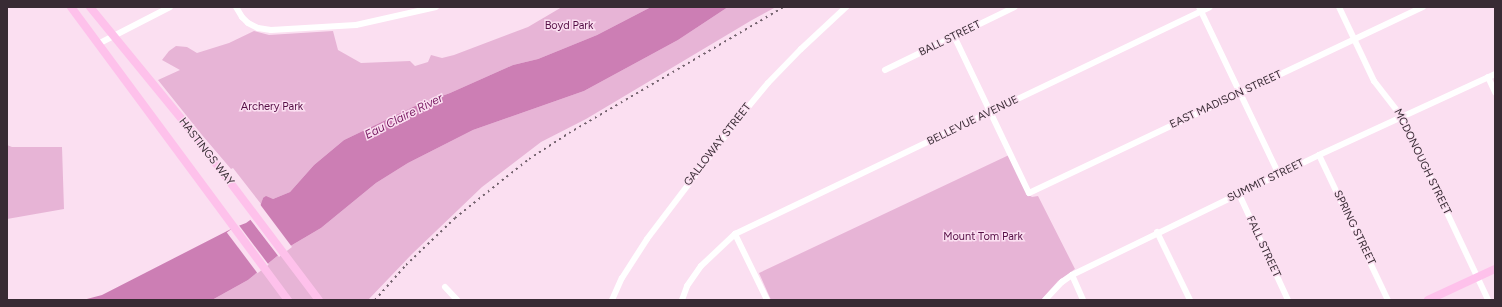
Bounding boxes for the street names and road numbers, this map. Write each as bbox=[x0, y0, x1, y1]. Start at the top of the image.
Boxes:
street label: BALL STREET bbox=[917, 18, 983, 60]
street label: EAST MADISON STREET bbox=[1168, 68, 1284, 132]
street label: BELLEVUE AVENUE bbox=[925, 93, 1021, 149]
street label: GALLOWAY STREET bbox=[682, 101, 754, 189]
street label: MCDONOUGH STREET bbox=[1391, 107, 1453, 217]
street label: HASTINGS WAY bbox=[176, 116, 236, 188]
street label: SUMMIT STREET bbox=[1225, 157, 1307, 205]
street label: SPRING STREET bbox=[1330, 189, 1378, 267]
street label: FALL STREET bbox=[1243, 214, 1283, 280]

